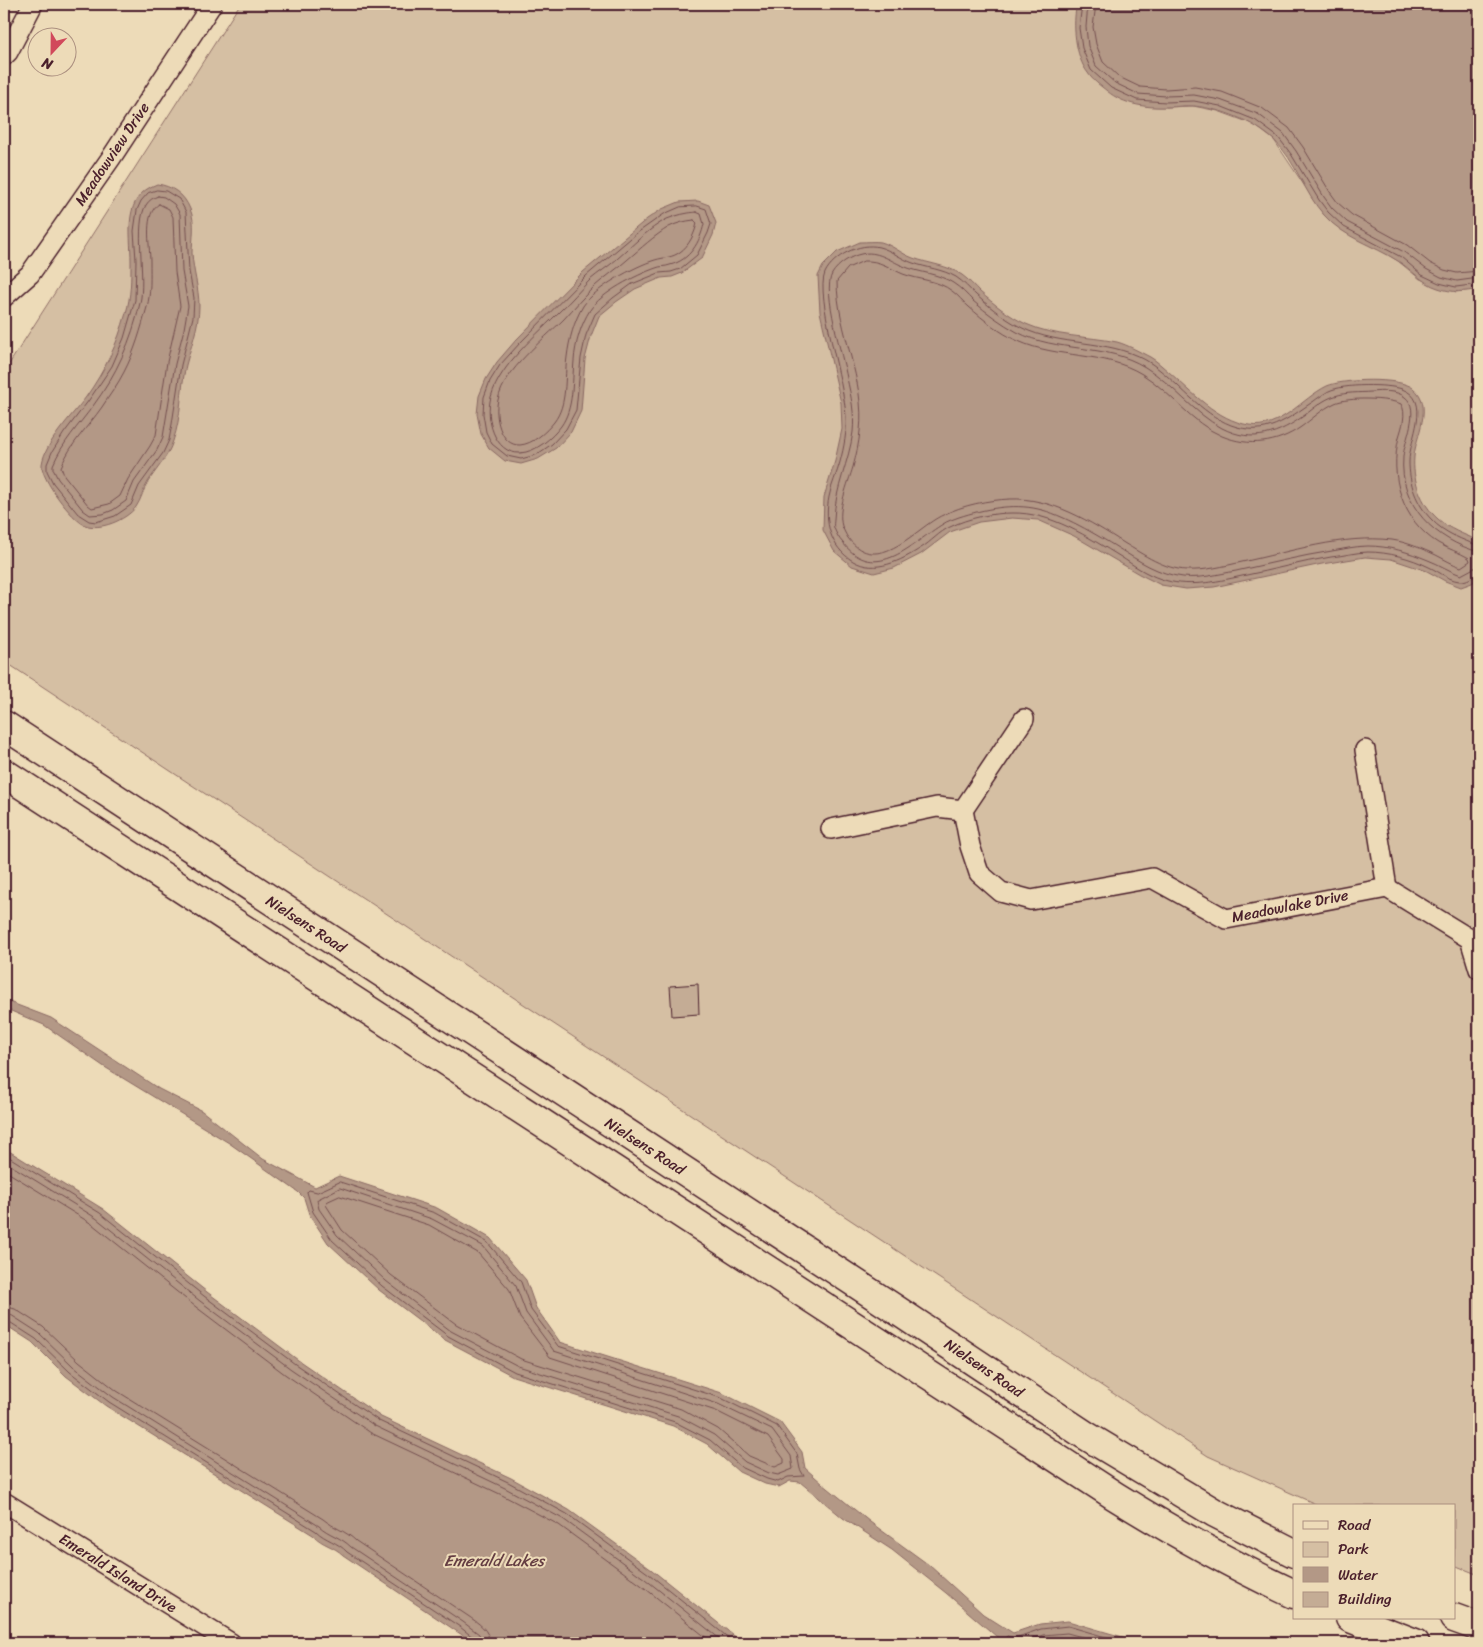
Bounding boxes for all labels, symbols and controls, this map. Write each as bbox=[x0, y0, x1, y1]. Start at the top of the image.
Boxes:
north arrow bbox=[28, 28, 78, 78]
text: N bbox=[38, 50, 57, 77]
street label: Meadowview Drive bbox=[68, 97, 157, 211]
street label: Meadowlake Drive bbox=[1229, 882, 1351, 930]
street label: Nielsens Road bbox=[260, 888, 352, 960]
street label: Nielsens Road bbox=[599, 1110, 691, 1182]
street label: Nielsens Road bbox=[939, 1332, 1030, 1405]
legend bbox=[1293, 1504, 1456, 1620]
text: Road bbox=[1338, 1512, 1371, 1538]
street label: Emerald Island Drive bbox=[54, 1526, 182, 1620]
text: Park bbox=[1338, 1536, 1369, 1562]
water label: Emerald Lakes bbox=[444, 1546, 546, 1575]
text: Water bbox=[1338, 1562, 1378, 1588]
text: Building bbox=[1338, 1586, 1392, 1612]

